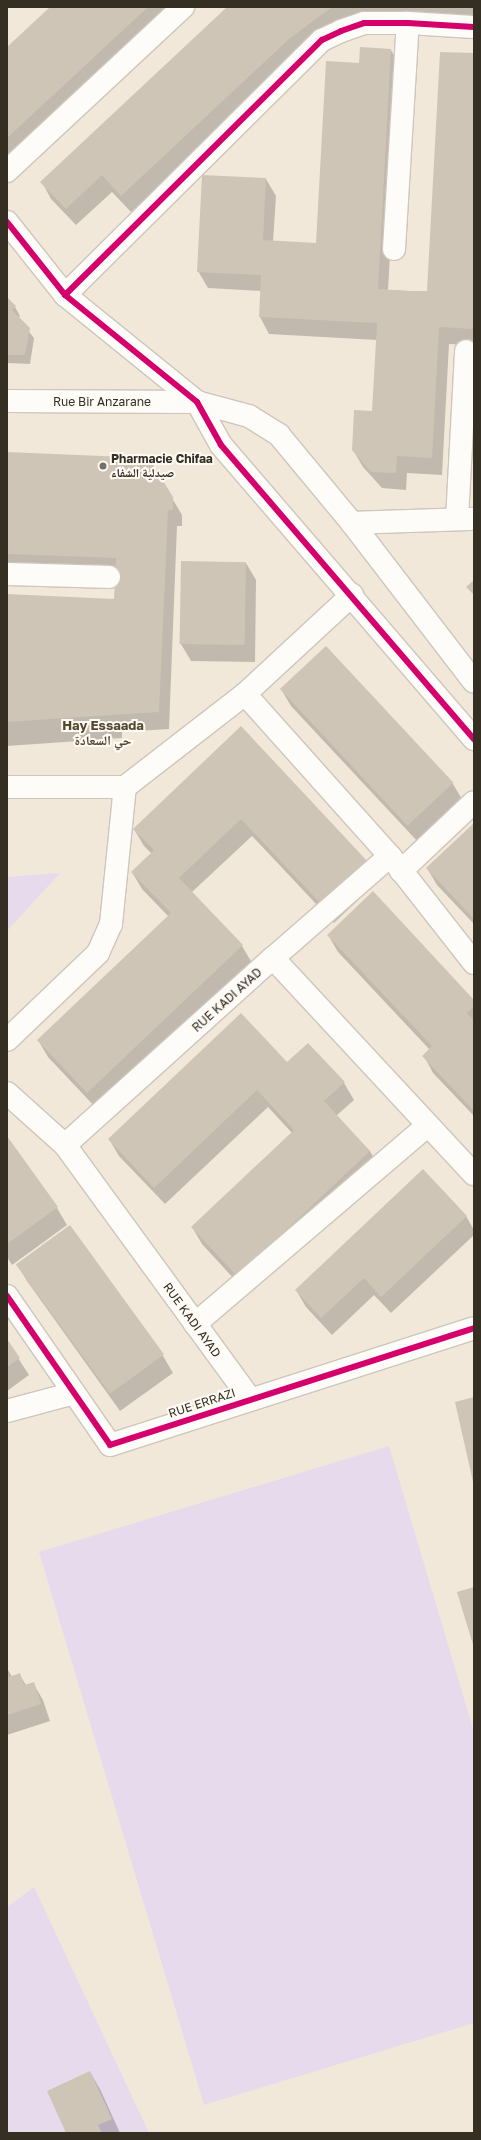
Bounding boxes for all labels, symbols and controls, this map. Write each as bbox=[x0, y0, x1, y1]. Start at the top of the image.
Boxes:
street label: Rue Bir Anzarane bbox=[53, 395, 151, 409]
place label: Pharmacie Chifaa صيدلية الشفاء bbox=[111, 452, 213, 480]
marker: Pharmacie Chifaa صيدلية الشفاء bbox=[98, 461, 108, 471]
district label: Hay Essaada حي السعادة bbox=[62, 718, 144, 749]
street label: RUE KADI AYAD bbox=[189, 965, 265, 1035]
street label: RUE KADI AYAD bbox=[160, 1280, 224, 1360]
street label: RUE ERRAZI bbox=[167, 1385, 237, 1421]

